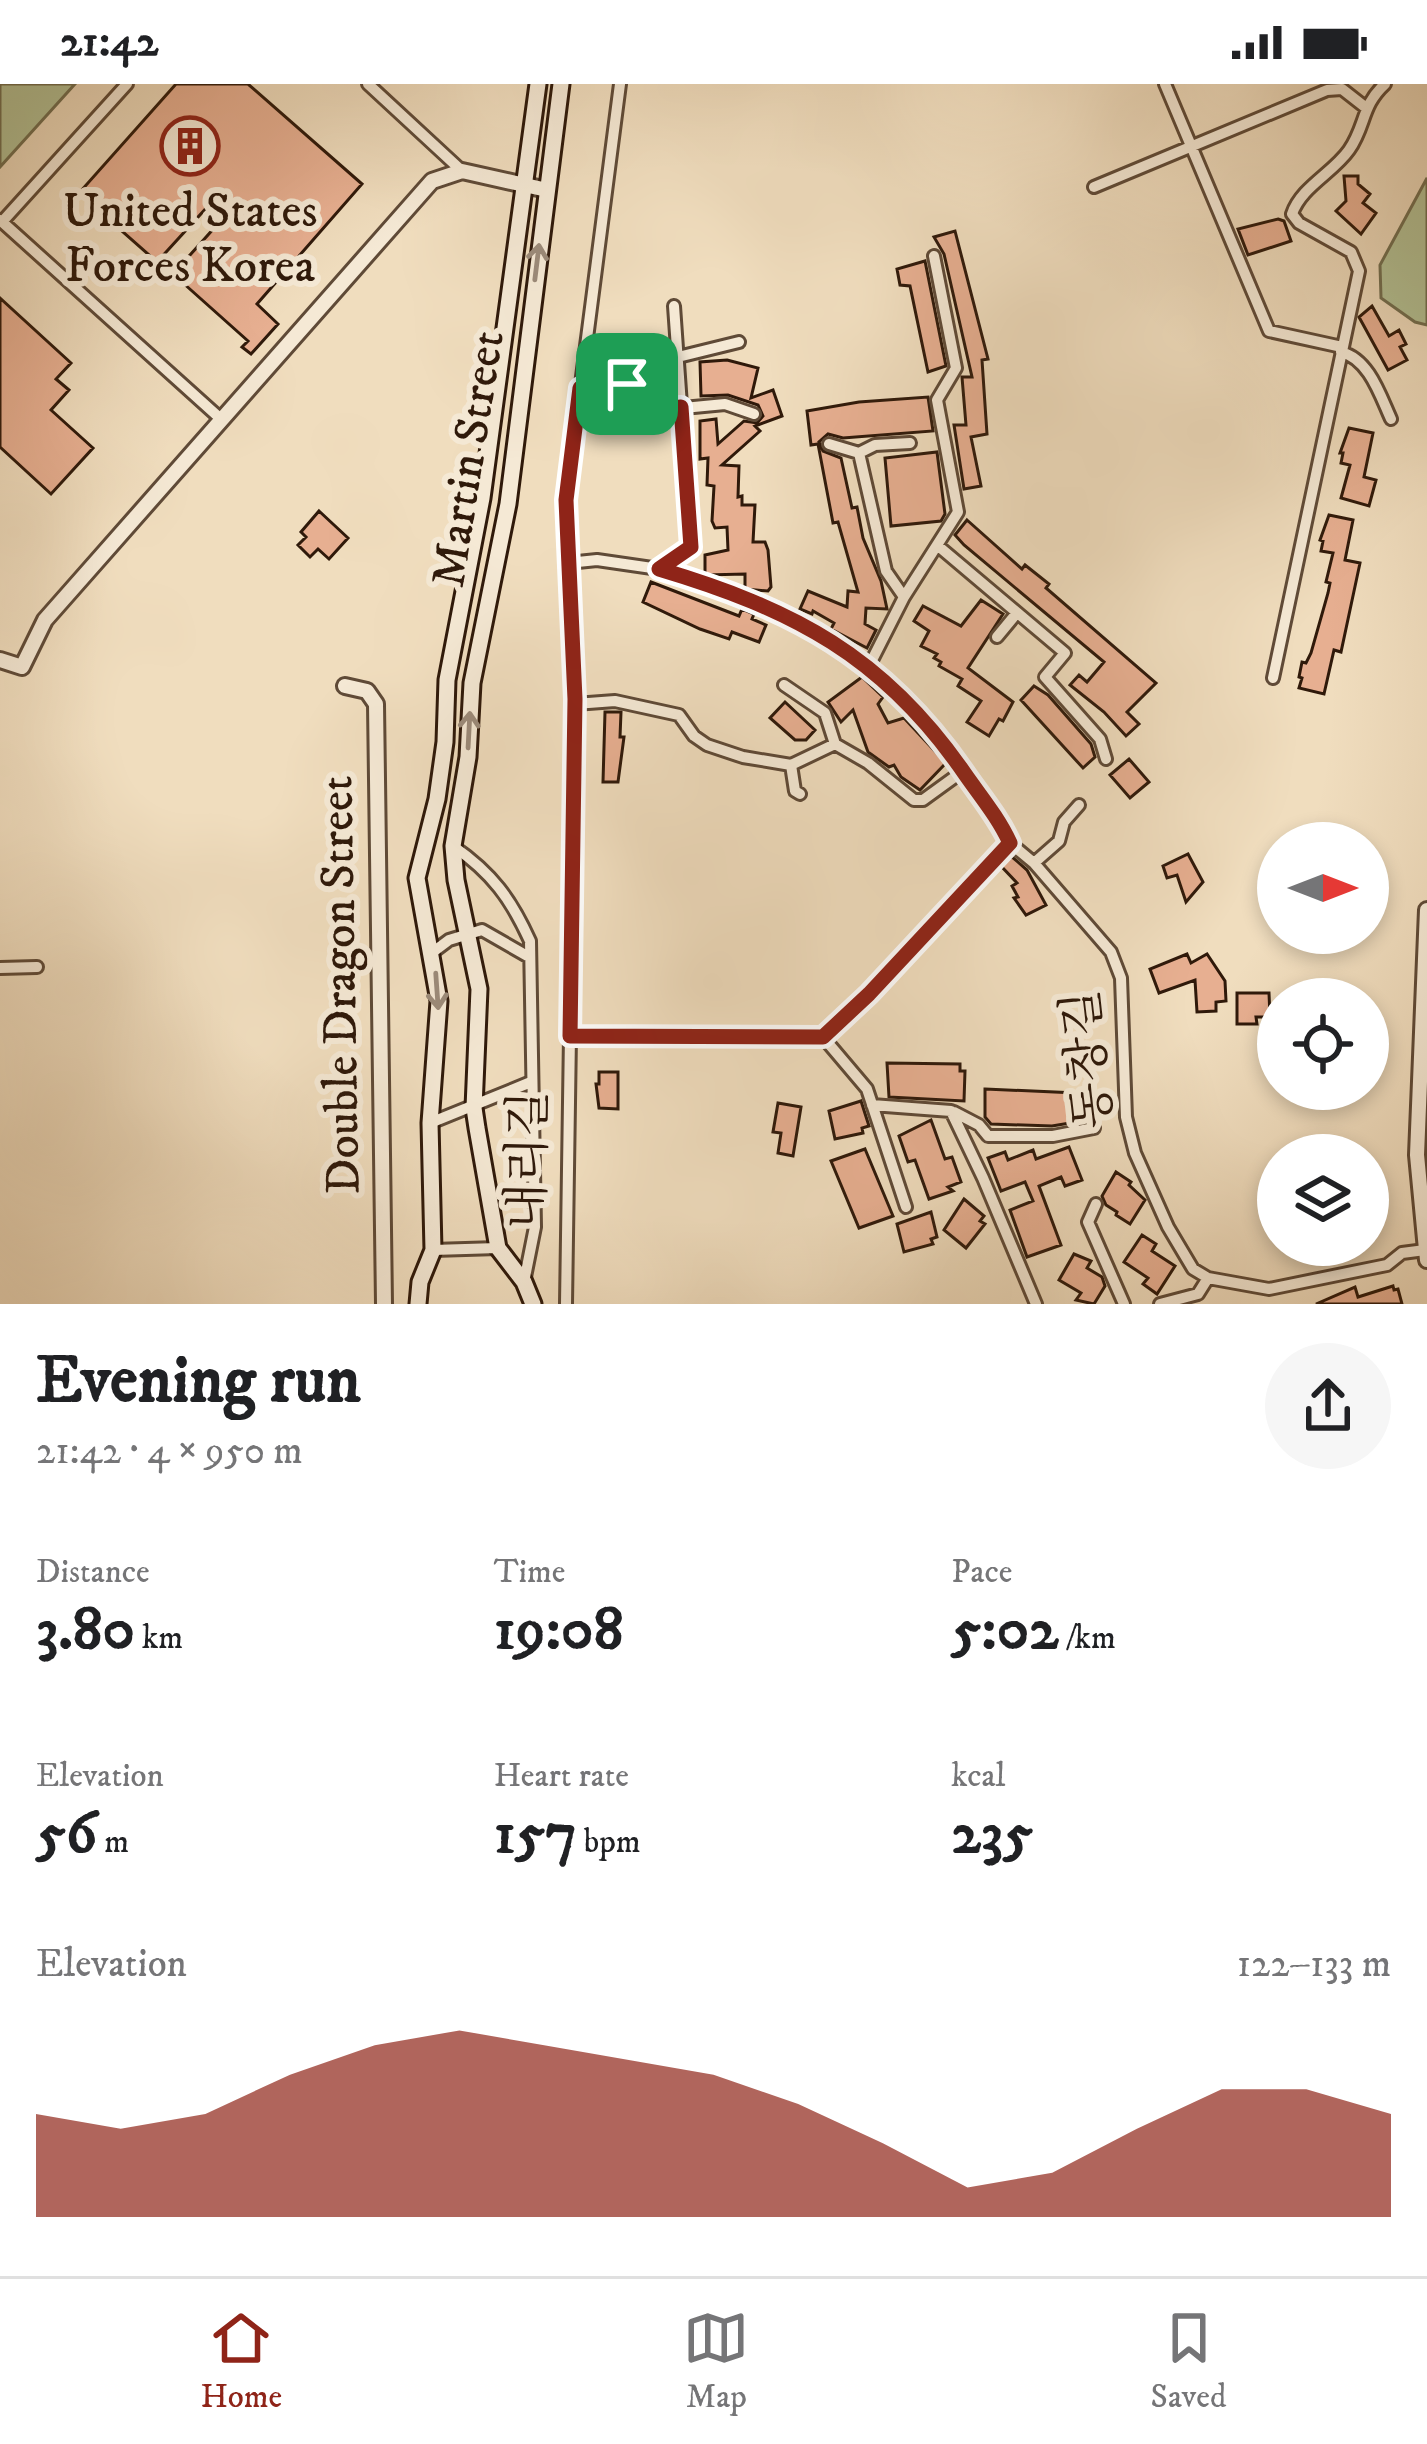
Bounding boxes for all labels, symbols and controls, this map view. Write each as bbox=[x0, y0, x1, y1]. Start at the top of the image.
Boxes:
text: 21:42 bbox=[60, 14, 158, 70]
building icon: United States Forces Korea bbox=[159, 115, 221, 177]
place label: United States Forces Korea bbox=[62, 182, 318, 297]
one-way arrow bbox=[527, 243, 549, 282]
street label: Martin Street bbox=[419, 327, 519, 591]
pin bbox=[576, 333, 678, 435]
icon: arrive bbox=[594, 351, 660, 417]
one-way arrow bbox=[458, 711, 481, 750]
street label: Double Dragon Street bbox=[307, 775, 375, 1195]
north arrow bbox=[1257, 822, 1389, 954]
map controls bbox=[1257, 822, 1389, 1266]
one-way arrow bbox=[426, 971, 449, 1010]
button: locate bbox=[1257, 978, 1389, 1110]
street label: 동창길 bbox=[1052, 987, 1126, 1131]
street label: 내리길 bbox=[498, 1090, 560, 1230]
button: layers bbox=[1257, 1134, 1389, 1266]
text: Evening run bbox=[36, 1341, 361, 1423]
button: share bbox=[1265, 1343, 1391, 1469]
text: 21:42 · 4 × 950 m bbox=[36, 1427, 303, 1476]
text: Distance bbox=[36, 1552, 150, 1593]
text: Time bbox=[494, 1552, 565, 1593]
text: Pace bbox=[951, 1552, 1012, 1593]
text: 3.80 bbox=[36, 1593, 135, 1668]
text: 19:08 bbox=[494, 1593, 623, 1668]
text: 5:02 bbox=[951, 1593, 1059, 1668]
text: km bbox=[135, 1618, 183, 1659]
text: /km bbox=[1059, 1618, 1116, 1659]
text: Elevation bbox=[36, 1756, 164, 1797]
text: Heart rate bbox=[494, 1756, 629, 1797]
text: kcal bbox=[951, 1756, 1006, 1797]
text: 56 bbox=[36, 1797, 97, 1872]
text: 157 bbox=[494, 1797, 577, 1872]
text: 235 bbox=[951, 1797, 1033, 1872]
text: m bbox=[97, 1822, 129, 1863]
text: bpm bbox=[577, 1822, 641, 1863]
text: Elevation bbox=[36, 1940, 187, 1989]
text: 122–133 m bbox=[1237, 1940, 1391, 1989]
tab: Home bbox=[201, 2305, 282, 2418]
tab: Map bbox=[683, 2305, 749, 2418]
tab: Saved bbox=[1151, 2305, 1226, 2418]

